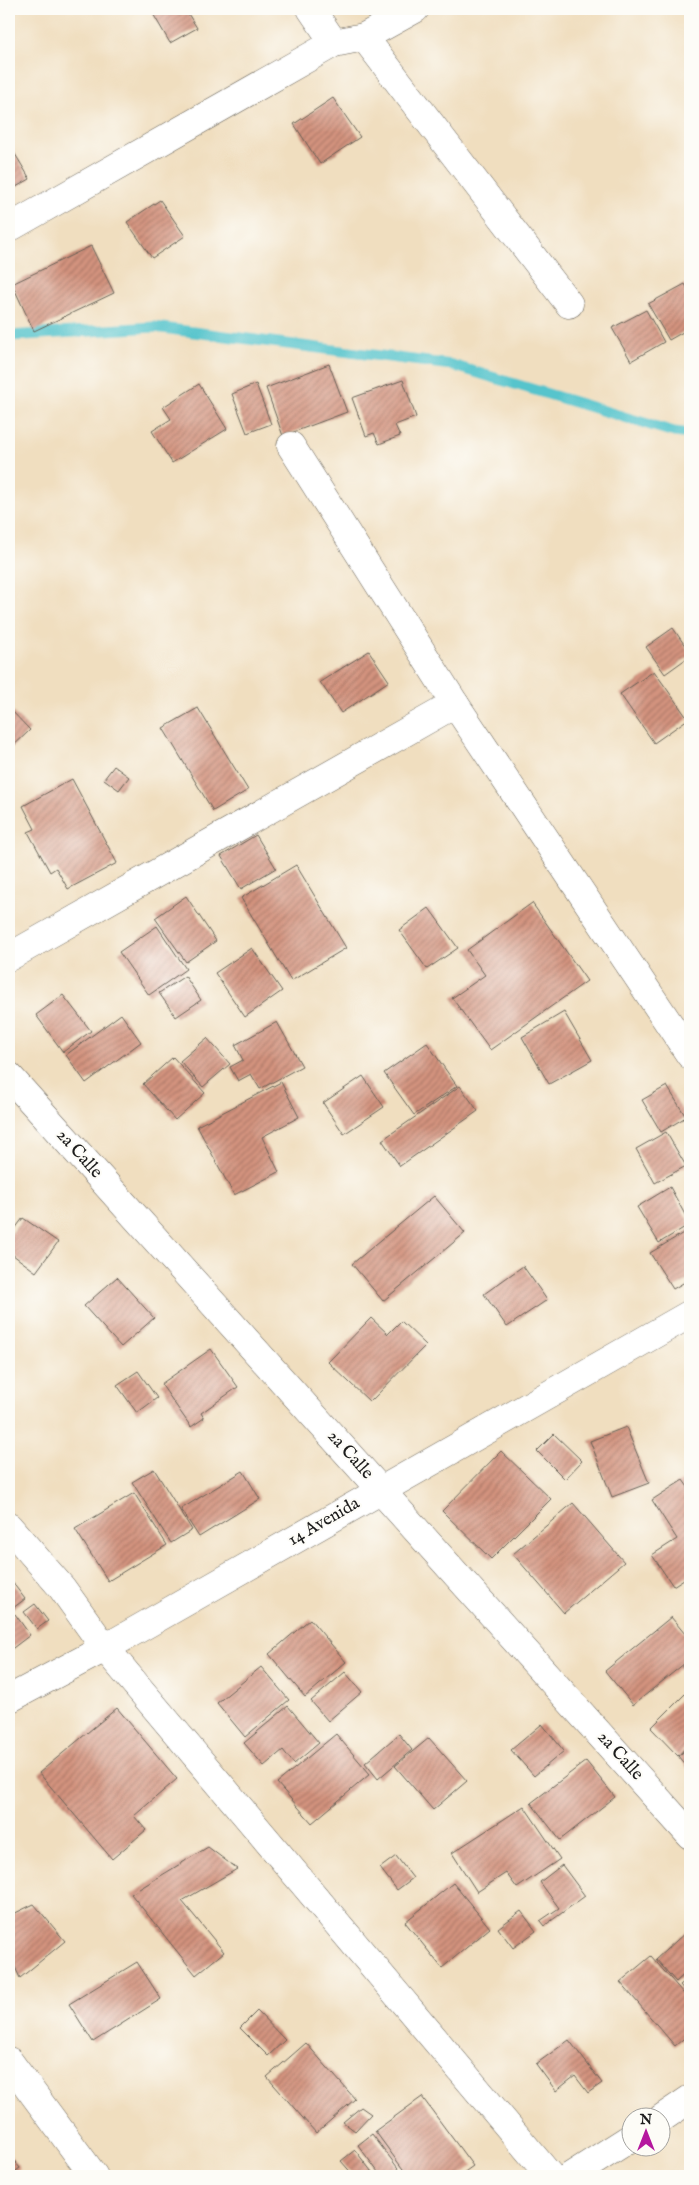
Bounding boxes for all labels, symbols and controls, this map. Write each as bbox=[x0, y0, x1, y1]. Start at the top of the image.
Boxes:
street label: 2a Calle bbox=[51, 1124, 107, 1184]
street label: 2a Calle bbox=[322, 1425, 378, 1485]
street label: 14 Avenida bbox=[284, 1492, 364, 1552]
street label: 2a Calle bbox=[592, 1726, 648, 1786]
north arrow bbox=[622, 2108, 672, 2158]
text: N bbox=[639, 2111, 652, 2129]

